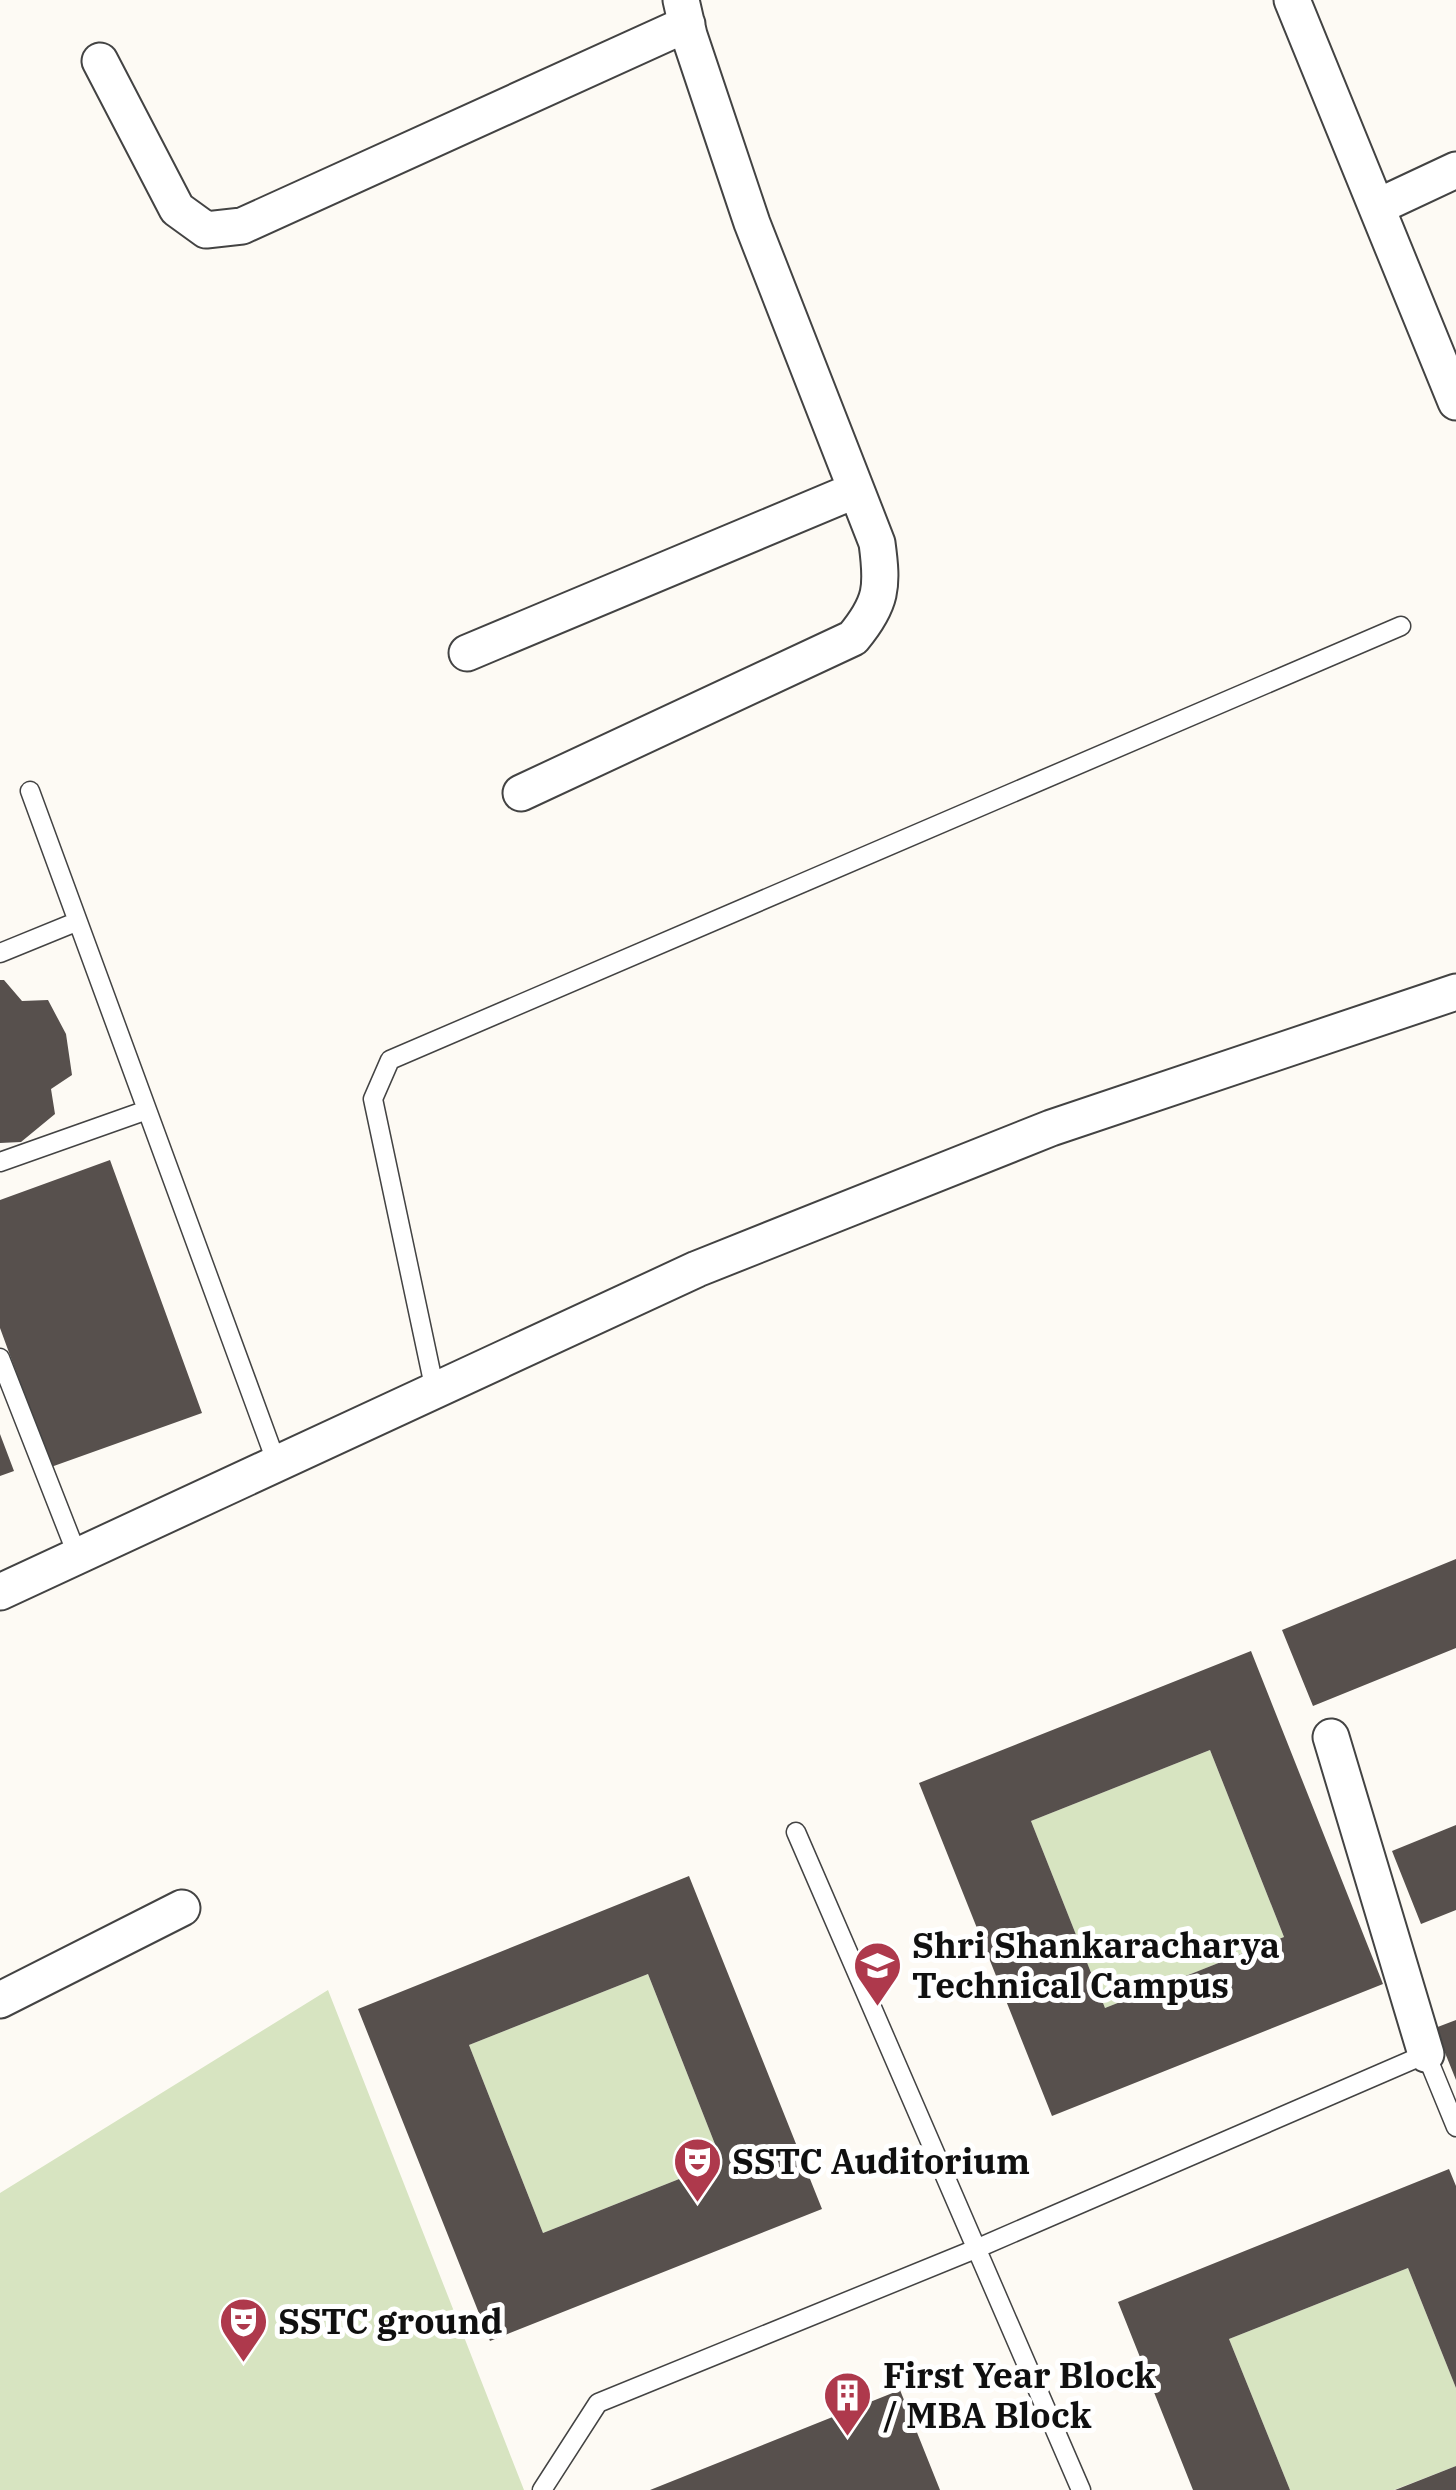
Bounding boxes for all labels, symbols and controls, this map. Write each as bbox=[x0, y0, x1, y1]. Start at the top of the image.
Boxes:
place label: Shri Shankaracharya Technical Campus bbox=[912, 1922, 1280, 2008]
school or university icon: Shri Shankaracharya Technical Campus bbox=[851, 1940, 903, 2008]
theatre icon: SSTC Auditorium bbox=[671, 2136, 723, 2204]
place label: SSTC Auditorium bbox=[732, 2138, 1030, 2184]
theatre icon: SSTC ground bbox=[217, 2296, 269, 2364]
place label: SSTC ground bbox=[278, 2298, 503, 2344]
place label: First Year Block / MBA Block bbox=[883, 2352, 1156, 2438]
building icon: First Year Block / MBA Block bbox=[822, 2370, 874, 2438]

